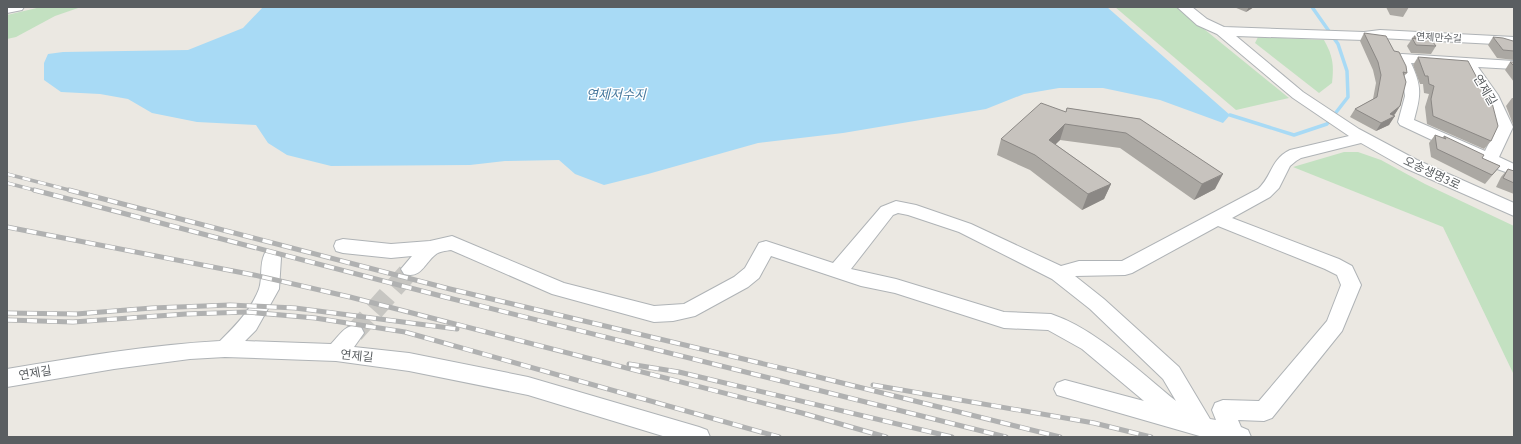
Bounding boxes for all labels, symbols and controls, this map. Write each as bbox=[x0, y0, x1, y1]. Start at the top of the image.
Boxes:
street label: 연제만수길 bbox=[1416, 30, 1462, 46]
street label: 연제길 bbox=[1469, 72, 1500, 109]
water label: 연제저수지 bbox=[586, 86, 647, 104]
street label: 오송생명3로 bbox=[1400, 153, 1463, 194]
street label: 연제길 bbox=[340, 346, 374, 367]
street label: 연제길 bbox=[17, 362, 53, 385]

